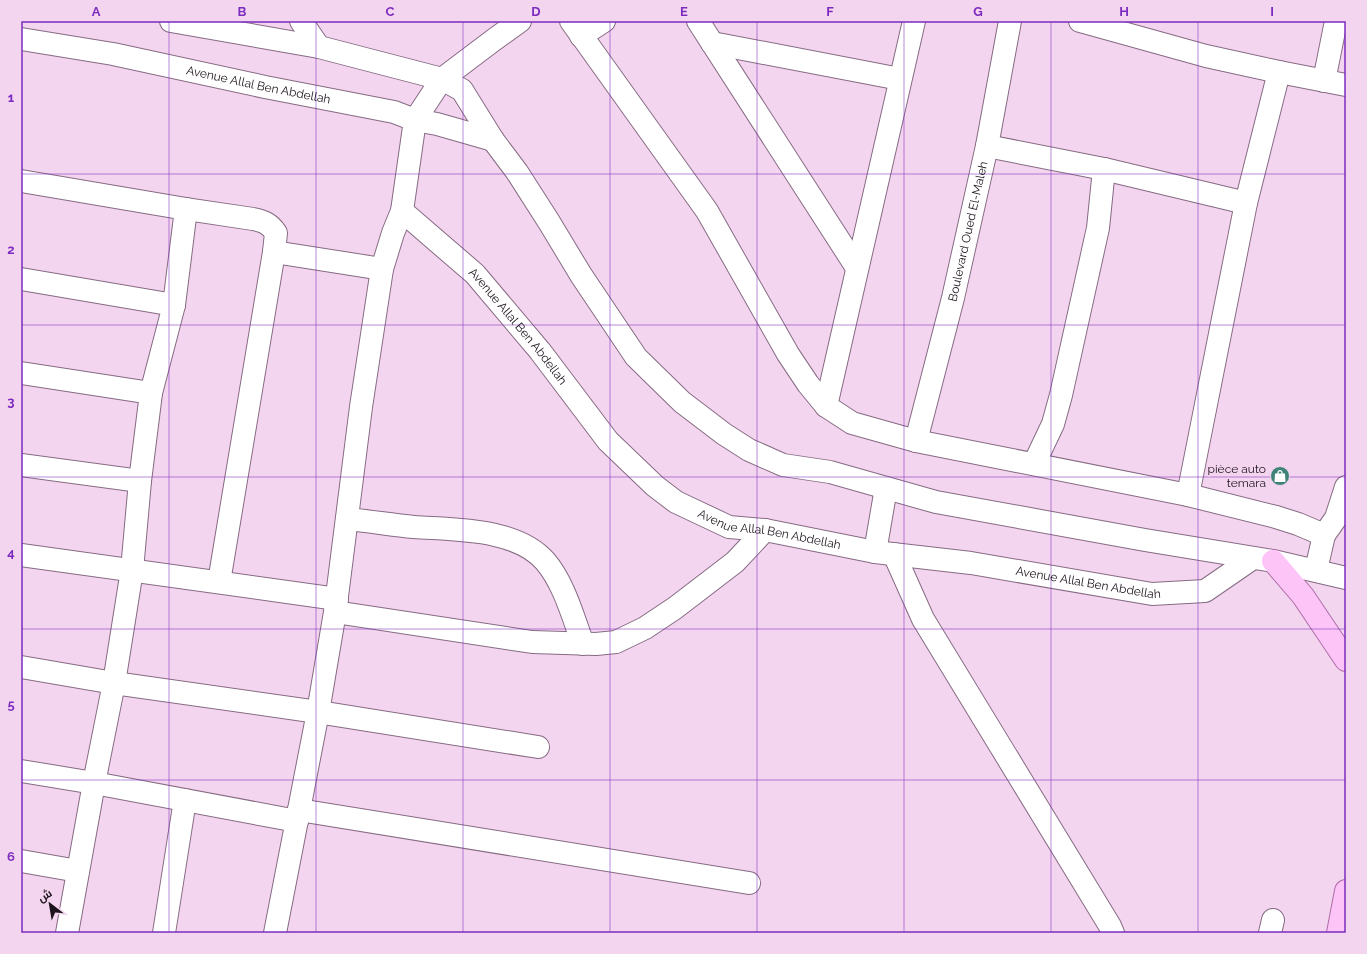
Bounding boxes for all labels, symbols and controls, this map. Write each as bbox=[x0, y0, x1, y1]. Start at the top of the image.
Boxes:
text: A bbox=[92, 4, 101, 19]
text: B bbox=[238, 4, 247, 19]
text: C bbox=[386, 4, 395, 19]
text: D bbox=[531, 4, 541, 19]
text: E bbox=[680, 4, 688, 19]
text: F bbox=[826, 4, 834, 19]
text: G bbox=[973, 4, 983, 19]
text: H bbox=[1119, 4, 1129, 19]
text: I bbox=[1270, 4, 1274, 19]
street label: Avenue Allal Ben Abdellah bbox=[185, 63, 332, 107]
text: 1 bbox=[8, 90, 15, 105]
street label: Boulevard Oued El-Maleh bbox=[945, 160, 990, 303]
text: 2 bbox=[7, 242, 15, 257]
street label: Avenue Allal Ben Abdellah bbox=[466, 265, 570, 387]
text: 3 bbox=[7, 394, 15, 409]
place label: pièce auto temara bbox=[1208, 462, 1266, 490]
shop icon: pièce auto temara bbox=[1269, 465, 1291, 487]
street label: Avenue Allal Ben Abdellah bbox=[696, 506, 842, 552]
text: 4 bbox=[7, 545, 15, 560]
street label: Avenue Allal Ben Abdellah bbox=[1015, 564, 1161, 601]
text: 5 bbox=[7, 697, 15, 712]
text: 6 bbox=[7, 849, 15, 864]
north arrow bbox=[30, 884, 70, 924]
text: ش bbox=[36, 887, 55, 905]

